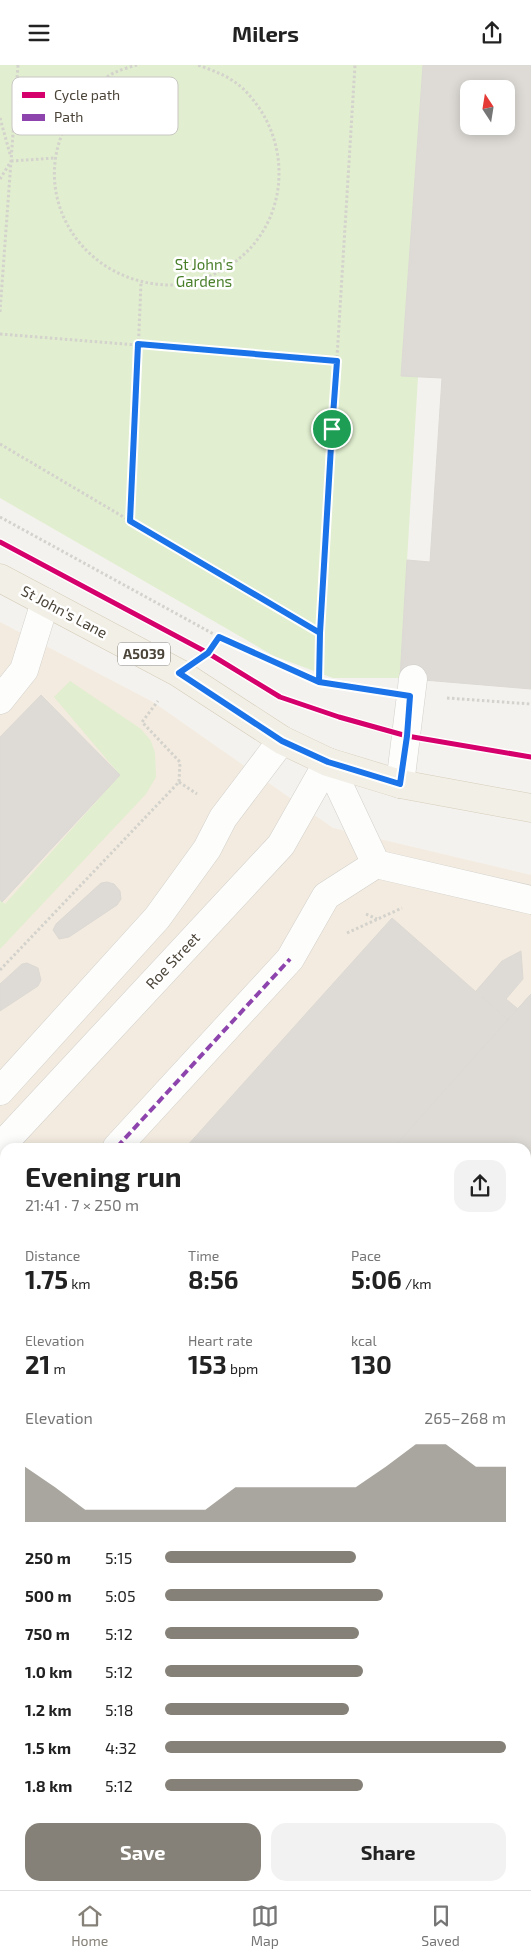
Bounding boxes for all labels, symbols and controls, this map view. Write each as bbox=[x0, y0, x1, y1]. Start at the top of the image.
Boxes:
icon: menu bbox=[25, 19, 53, 47]
icon: share bbox=[478, 19, 506, 47]
text: Milers bbox=[232, 20, 299, 46]
legend bbox=[12, 77, 178, 135]
north arrow bbox=[460, 80, 515, 135]
map controls bbox=[460, 80, 515, 135]
text: Cycle path bbox=[54, 86, 120, 103]
text: Path bbox=[54, 108, 83, 125]
park label: St John's Gardens bbox=[175, 255, 233, 290]
pin bbox=[311, 408, 353, 450]
icon: arrive bbox=[318, 415, 346, 443]
street label: St John's Lane bbox=[18, 581, 111, 641]
road number: A5039 bbox=[118, 643, 170, 665]
street label: Roe Street bbox=[142, 928, 203, 992]
text: Evening run bbox=[25, 1159, 182, 1193]
button: share bbox=[454, 1160, 506, 1212]
text: 21:41 · 7 × 250 m bbox=[25, 1195, 139, 1214]
text: Distance bbox=[25, 1247, 80, 1264]
text: Time bbox=[188, 1247, 219, 1264]
text: Pace bbox=[351, 1247, 381, 1264]
text: 1.75 bbox=[25, 1264, 68, 1294]
text: 8:56 bbox=[188, 1264, 239, 1294]
text: 5:06 bbox=[351, 1264, 402, 1294]
text: km bbox=[68, 1275, 91, 1292]
text: /km bbox=[402, 1275, 432, 1292]
text: Elevation bbox=[25, 1332, 84, 1349]
text: Heart rate bbox=[188, 1332, 253, 1349]
text: kcal bbox=[351, 1332, 377, 1349]
text: 21 bbox=[25, 1349, 50, 1379]
text: 153 bbox=[188, 1349, 227, 1379]
text: 130 bbox=[351, 1349, 392, 1379]
text: m bbox=[50, 1360, 66, 1377]
text: bpm bbox=[227, 1360, 258, 1377]
text: Elevation bbox=[25, 1408, 93, 1427]
text: 265–268 m bbox=[424, 1408, 506, 1427]
text: 250 m bbox=[25, 1548, 71, 1567]
text: 5:15 bbox=[105, 1548, 132, 1567]
text: 500 m bbox=[25, 1586, 72, 1605]
text: 5:05 bbox=[105, 1586, 136, 1605]
text: 750 m bbox=[25, 1624, 70, 1643]
text: 5:12 bbox=[105, 1624, 133, 1643]
text: 1.0 km bbox=[25, 1662, 72, 1681]
text: 5:12 bbox=[105, 1662, 133, 1681]
text: 1.2 km bbox=[25, 1700, 72, 1719]
text: 5:18 bbox=[105, 1700, 133, 1719]
text: 1.5 km bbox=[25, 1738, 71, 1757]
text: 4:32 bbox=[105, 1738, 137, 1757]
text: 1.8 km bbox=[25, 1776, 72, 1795]
text: 5:12 bbox=[105, 1776, 133, 1795]
button: Save bbox=[25, 1823, 261, 1881]
button: Share bbox=[271, 1823, 506, 1881]
tab: Home bbox=[71, 1902, 108, 1949]
tab: Map bbox=[251, 1902, 279, 1949]
tab: Saved bbox=[421, 1902, 460, 1949]

